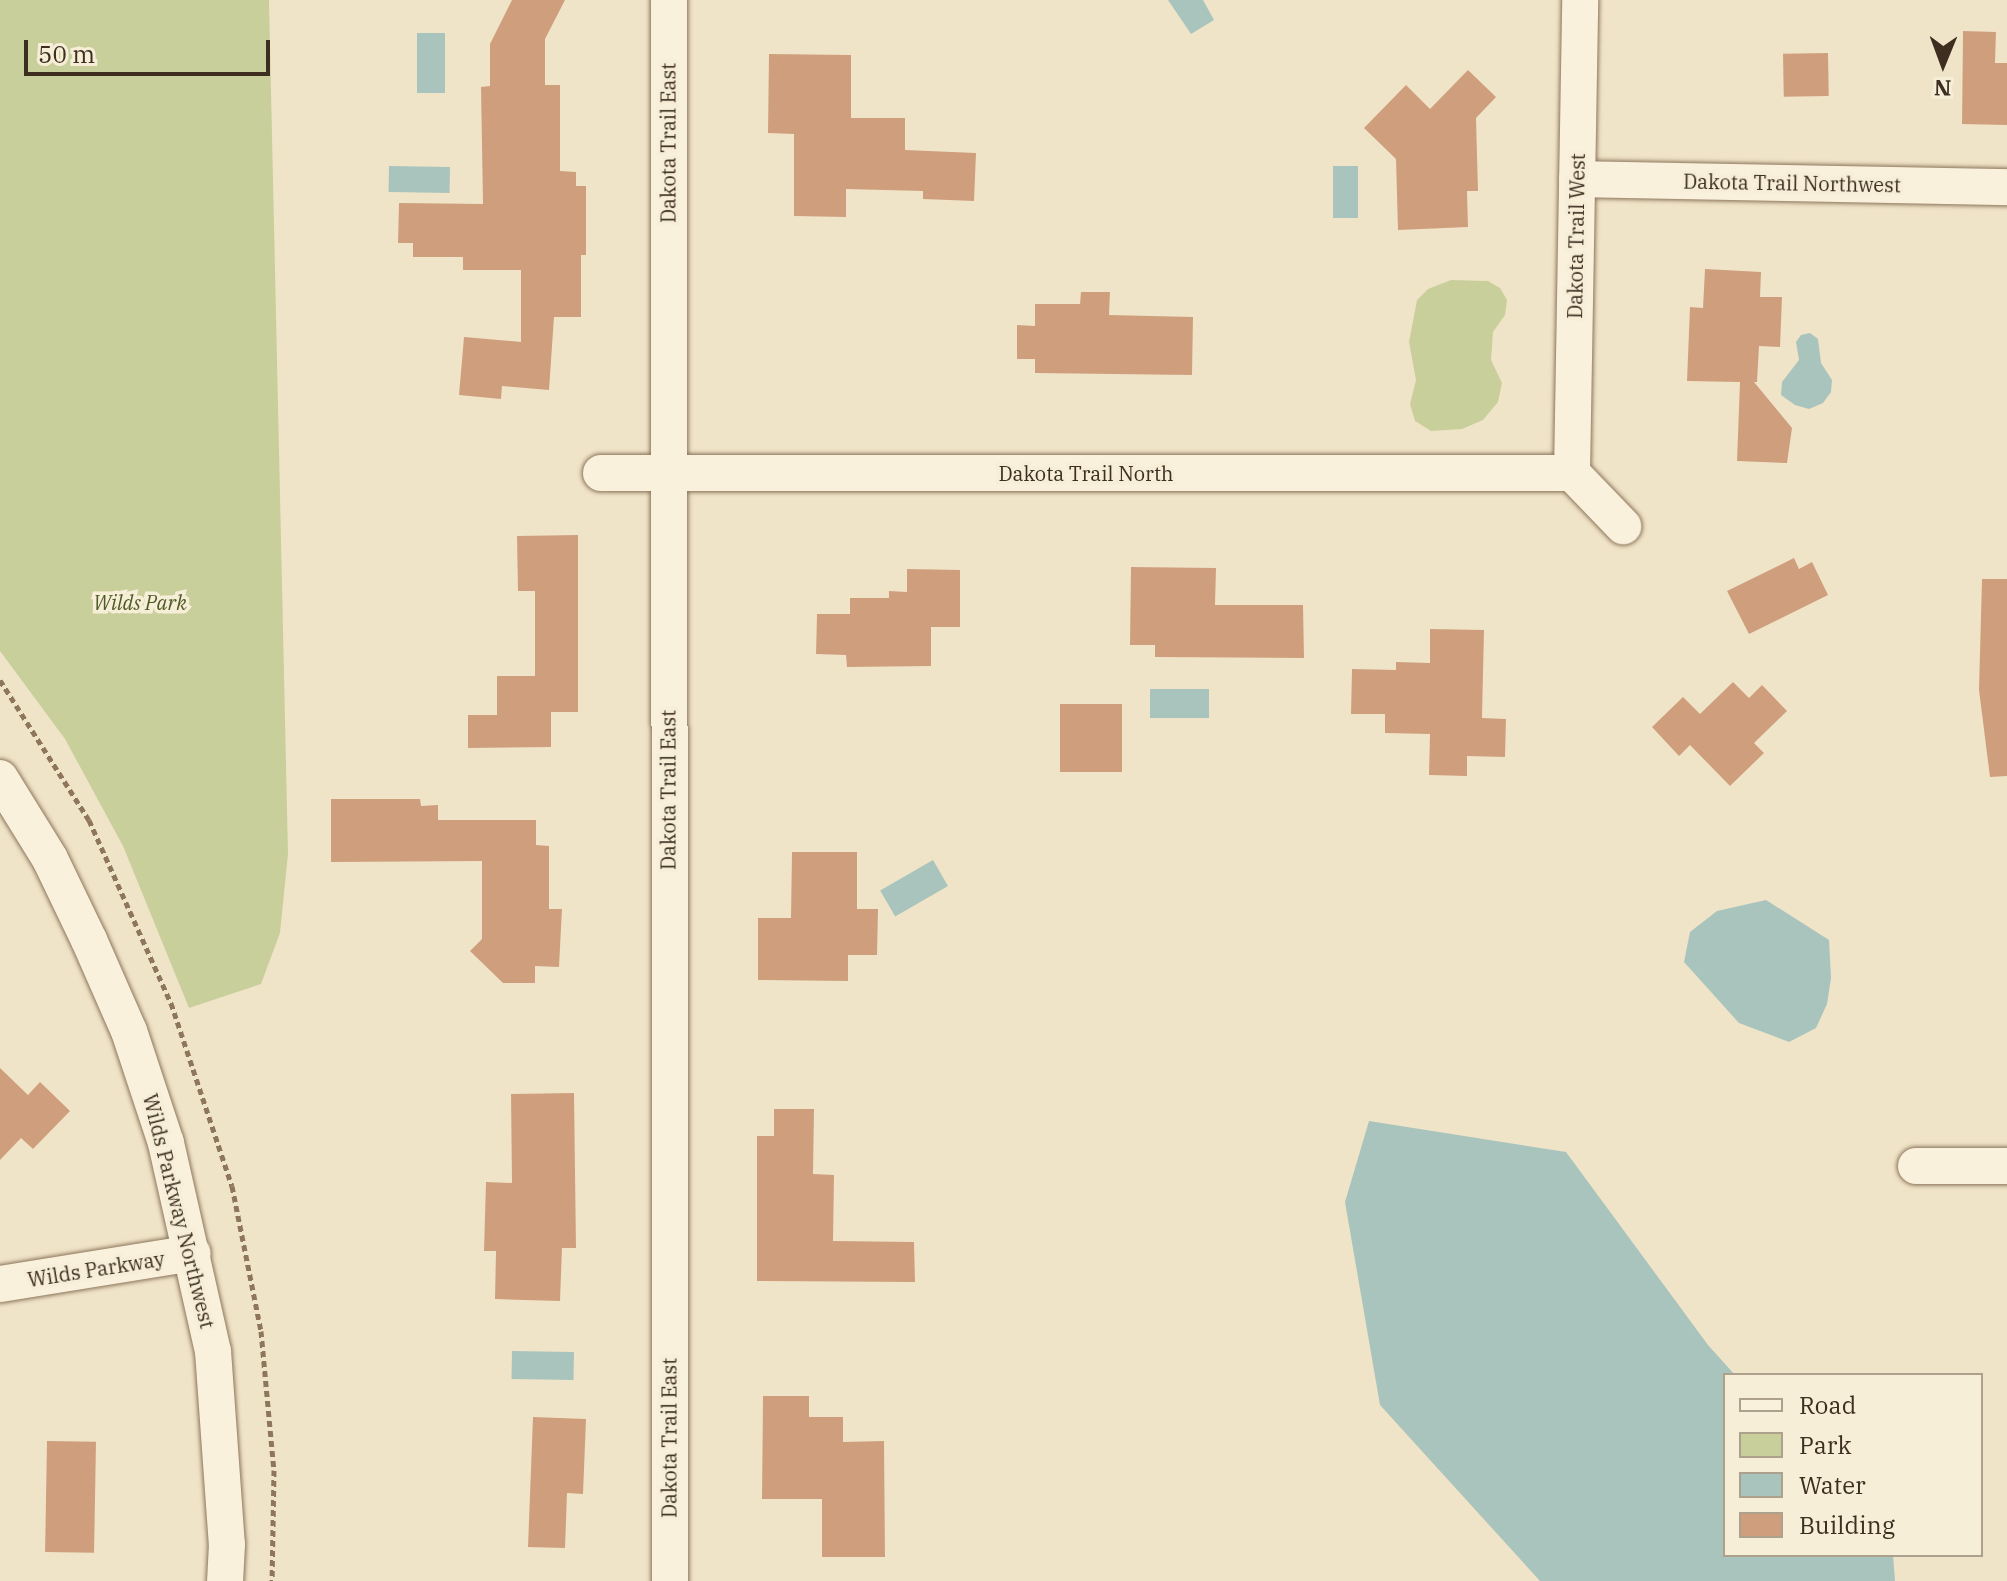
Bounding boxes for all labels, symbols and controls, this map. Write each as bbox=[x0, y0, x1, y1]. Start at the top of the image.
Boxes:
scale bar bbox=[28, 24, 274, 74]
north arrow bbox=[1903, 24, 1983, 104]
text: 50 m bbox=[38, 38, 95, 70]
street label: Dakota Trail East bbox=[656, 63, 680, 223]
text: N bbox=[1934, 74, 1952, 103]
street label: Dakota Trail West bbox=[1563, 153, 1589, 319]
street label: Dakota Trail Northwest bbox=[1683, 169, 1901, 197]
street label: Dakota Trail North bbox=[998, 461, 1174, 485]
park label: Wilds Park bbox=[93, 590, 187, 614]
street label: Dakota Trail East bbox=[656, 710, 680, 870]
street label: Wilds Parkway Northwest bbox=[138, 1091, 220, 1331]
street label: Wilds Parkway bbox=[26, 1246, 166, 1292]
street label: Dakota Trail East bbox=[657, 1358, 681, 1518]
legend bbox=[1723, 1373, 1983, 1557]
text: Road bbox=[1799, 1389, 1856, 1421]
text: Park bbox=[1799, 1429, 1851, 1461]
text: Water bbox=[1799, 1469, 1866, 1501]
text: Building bbox=[1799, 1509, 1895, 1541]

